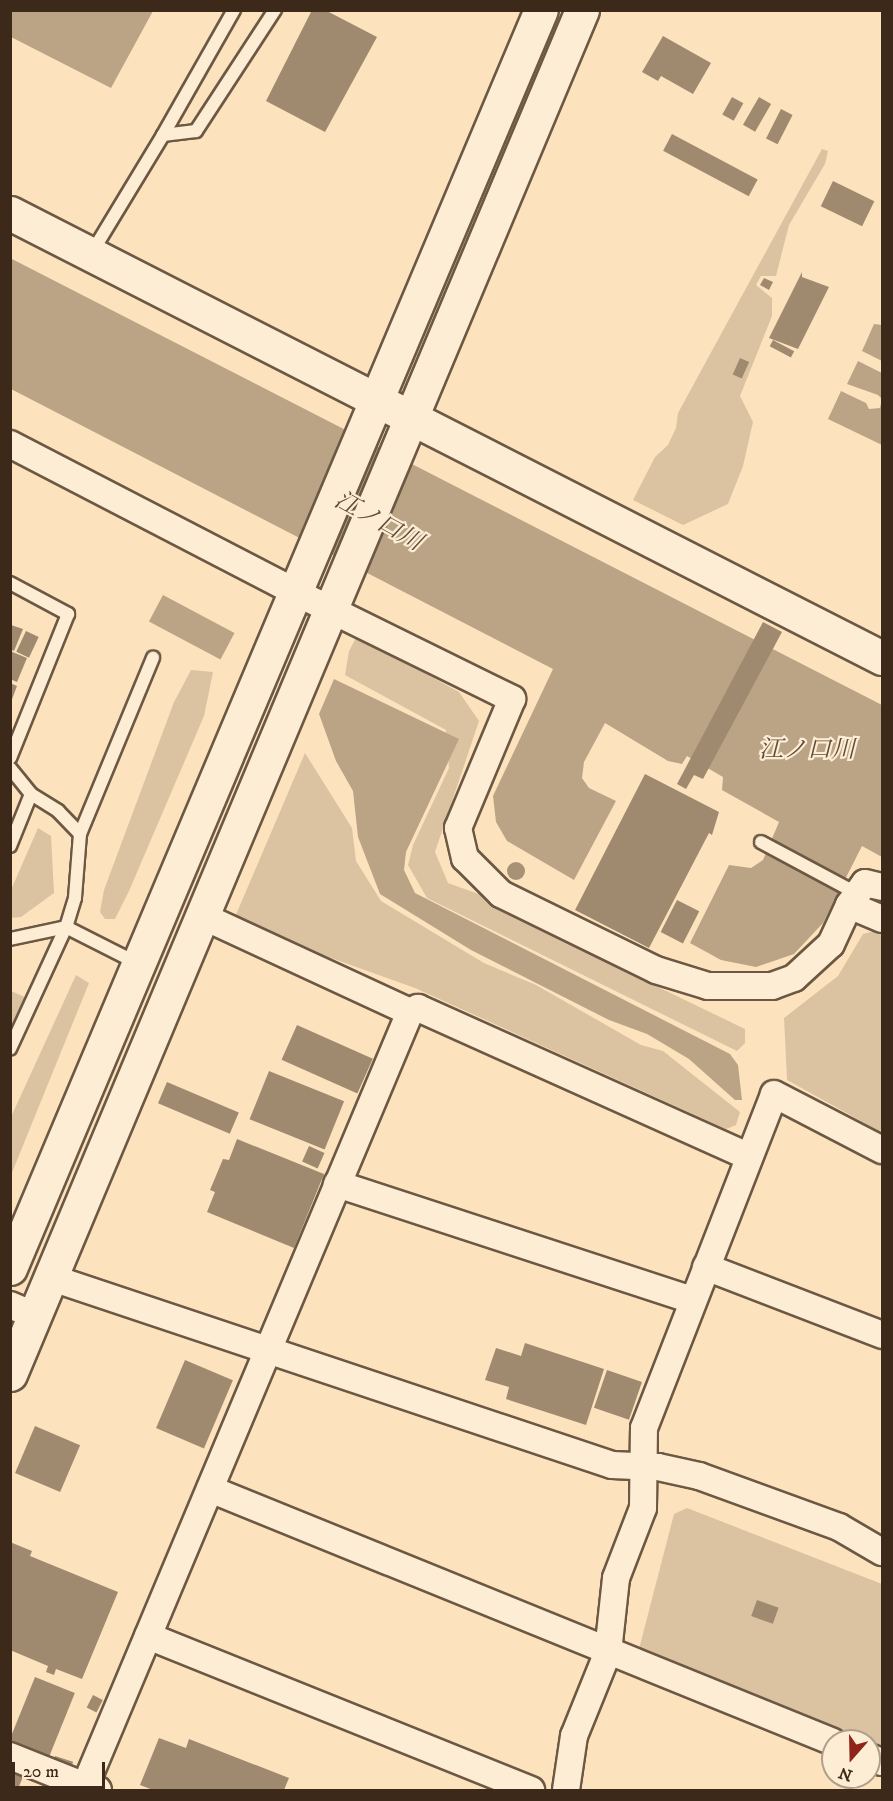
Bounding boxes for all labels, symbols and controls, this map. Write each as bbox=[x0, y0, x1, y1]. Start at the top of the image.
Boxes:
water label: 江ノ口川 bbox=[329, 486, 427, 558]
water label: 江ノ口川 bbox=[759, 737, 855, 765]
north arrow bbox=[821, 1729, 881, 1789]
scale bar bbox=[15, 1750, 108, 1788]
text: 20 m bbox=[23, 1761, 59, 1783]
text: N bbox=[836, 1762, 855, 1786]

